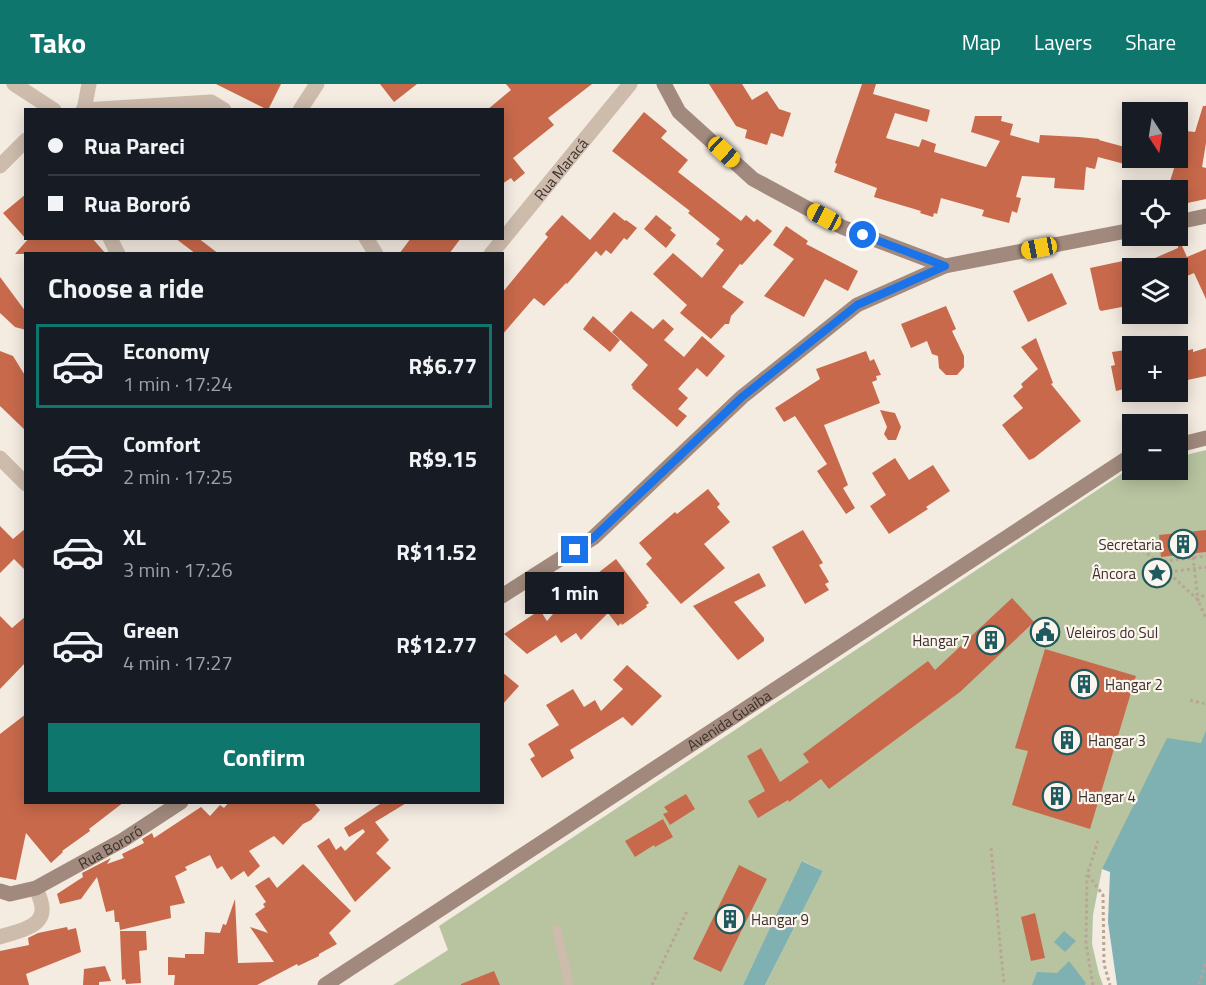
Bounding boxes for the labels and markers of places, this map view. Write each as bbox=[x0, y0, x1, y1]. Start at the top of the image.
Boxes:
building icon: Secretaria bbox=[1167, 528, 1199, 560]
place label: Secretaria bbox=[1098, 533, 1162, 556]
place icon: Âncora bbox=[1141, 557, 1173, 589]
place label: Âncora bbox=[1092, 562, 1136, 585]
public building icon: Veleiros do Sul bbox=[1029, 616, 1061, 648]
place label: Veleiros do Sul bbox=[1066, 621, 1158, 644]
building icon: Hangar 7 bbox=[975, 624, 1007, 656]
place label: Hangar 7 bbox=[912, 629, 970, 652]
building icon: Hangar 2 bbox=[1068, 668, 1100, 700]
place label: Hangar 2 bbox=[1105, 673, 1163, 696]
building icon: Hangar 3 bbox=[1051, 724, 1083, 756]
place label: Hangar 3 bbox=[1088, 729, 1146, 752]
building icon: Hangar 4 bbox=[1041, 780, 1073, 812]
place label: Hangar 4 bbox=[1078, 785, 1136, 808]
building icon: Hangar 9 bbox=[714, 903, 746, 935]
place label: Hangar 9 bbox=[751, 908, 809, 931]

